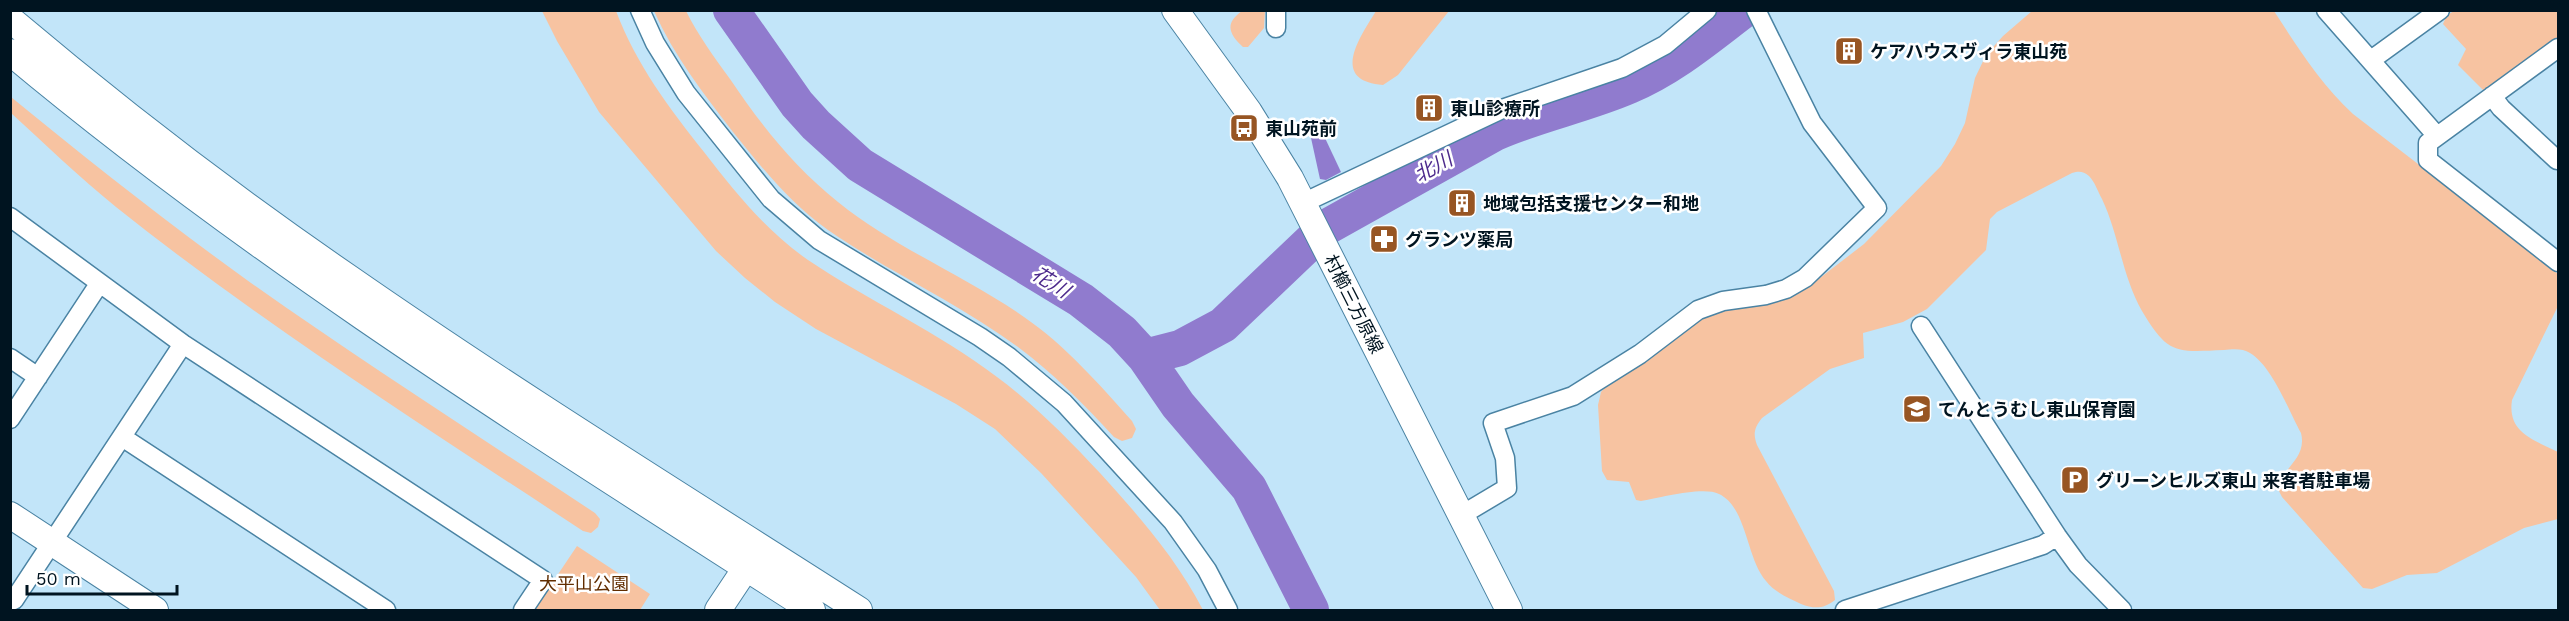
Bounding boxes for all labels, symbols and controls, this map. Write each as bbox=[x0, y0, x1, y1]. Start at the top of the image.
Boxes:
building icon: ケアハウスヴィラ東山苑 bbox=[1833, 35, 1865, 67]
place label: ケアハウスヴィラ東山苑 bbox=[1870, 41, 2067, 62]
building icon: 東山診療所 bbox=[1413, 92, 1445, 124]
place label: 東山診療所 bbox=[1450, 98, 1540, 119]
bus stop icon: 東山苑前 bbox=[1228, 112, 1260, 144]
place label: 東山苑前 bbox=[1265, 118, 1337, 139]
water label: 北川 bbox=[1410, 146, 1458, 187]
building icon: 地域包括支援センター和地 bbox=[1446, 187, 1478, 219]
place label: 地域包括支援センター和地 bbox=[1483, 193, 1699, 214]
pharmacy icon: グランツ薬局 bbox=[1368, 223, 1400, 255]
place label: グランツ薬局 bbox=[1405, 229, 1513, 250]
street label: 村櫛三方原線 bbox=[1320, 251, 1388, 357]
water label: 花川 bbox=[1028, 261, 1076, 304]
school or university icon: てんとうむし東山保育園 bbox=[1901, 393, 1933, 425]
place label: てんとうむし東山保育園 bbox=[1938, 399, 2136, 420]
parking icon: グリーンヒルズ東山 来客者駐車場 bbox=[2059, 464, 2091, 496]
place label: グリーンヒルズ東山 来客者駐車場 bbox=[2096, 470, 2370, 491]
scale bar bbox=[27, 558, 177, 596]
text: 50 m bbox=[36, 568, 81, 589]
park label: 大平山公園 bbox=[539, 573, 629, 594]

